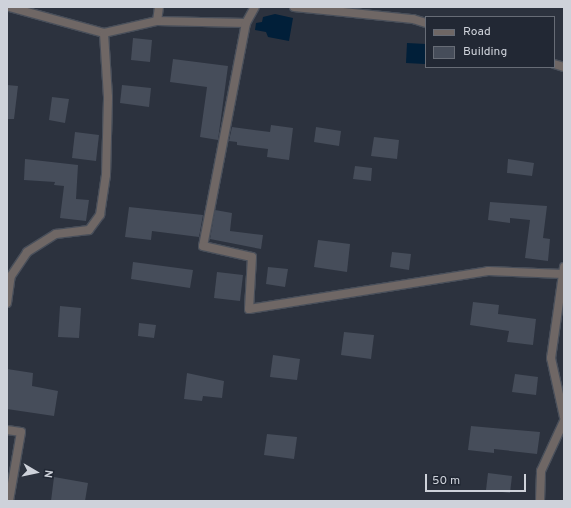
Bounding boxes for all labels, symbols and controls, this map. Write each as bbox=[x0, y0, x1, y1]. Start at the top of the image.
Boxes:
legend bbox=[425, 16, 555, 68]
text: Road bbox=[463, 24, 491, 40]
text: Building bbox=[463, 44, 507, 60]
north arrow bbox=[16, 452, 56, 492]
scale bar bbox=[427, 466, 528, 492]
text: N bbox=[40, 469, 55, 479]
text: 50 m bbox=[432, 473, 460, 489]

